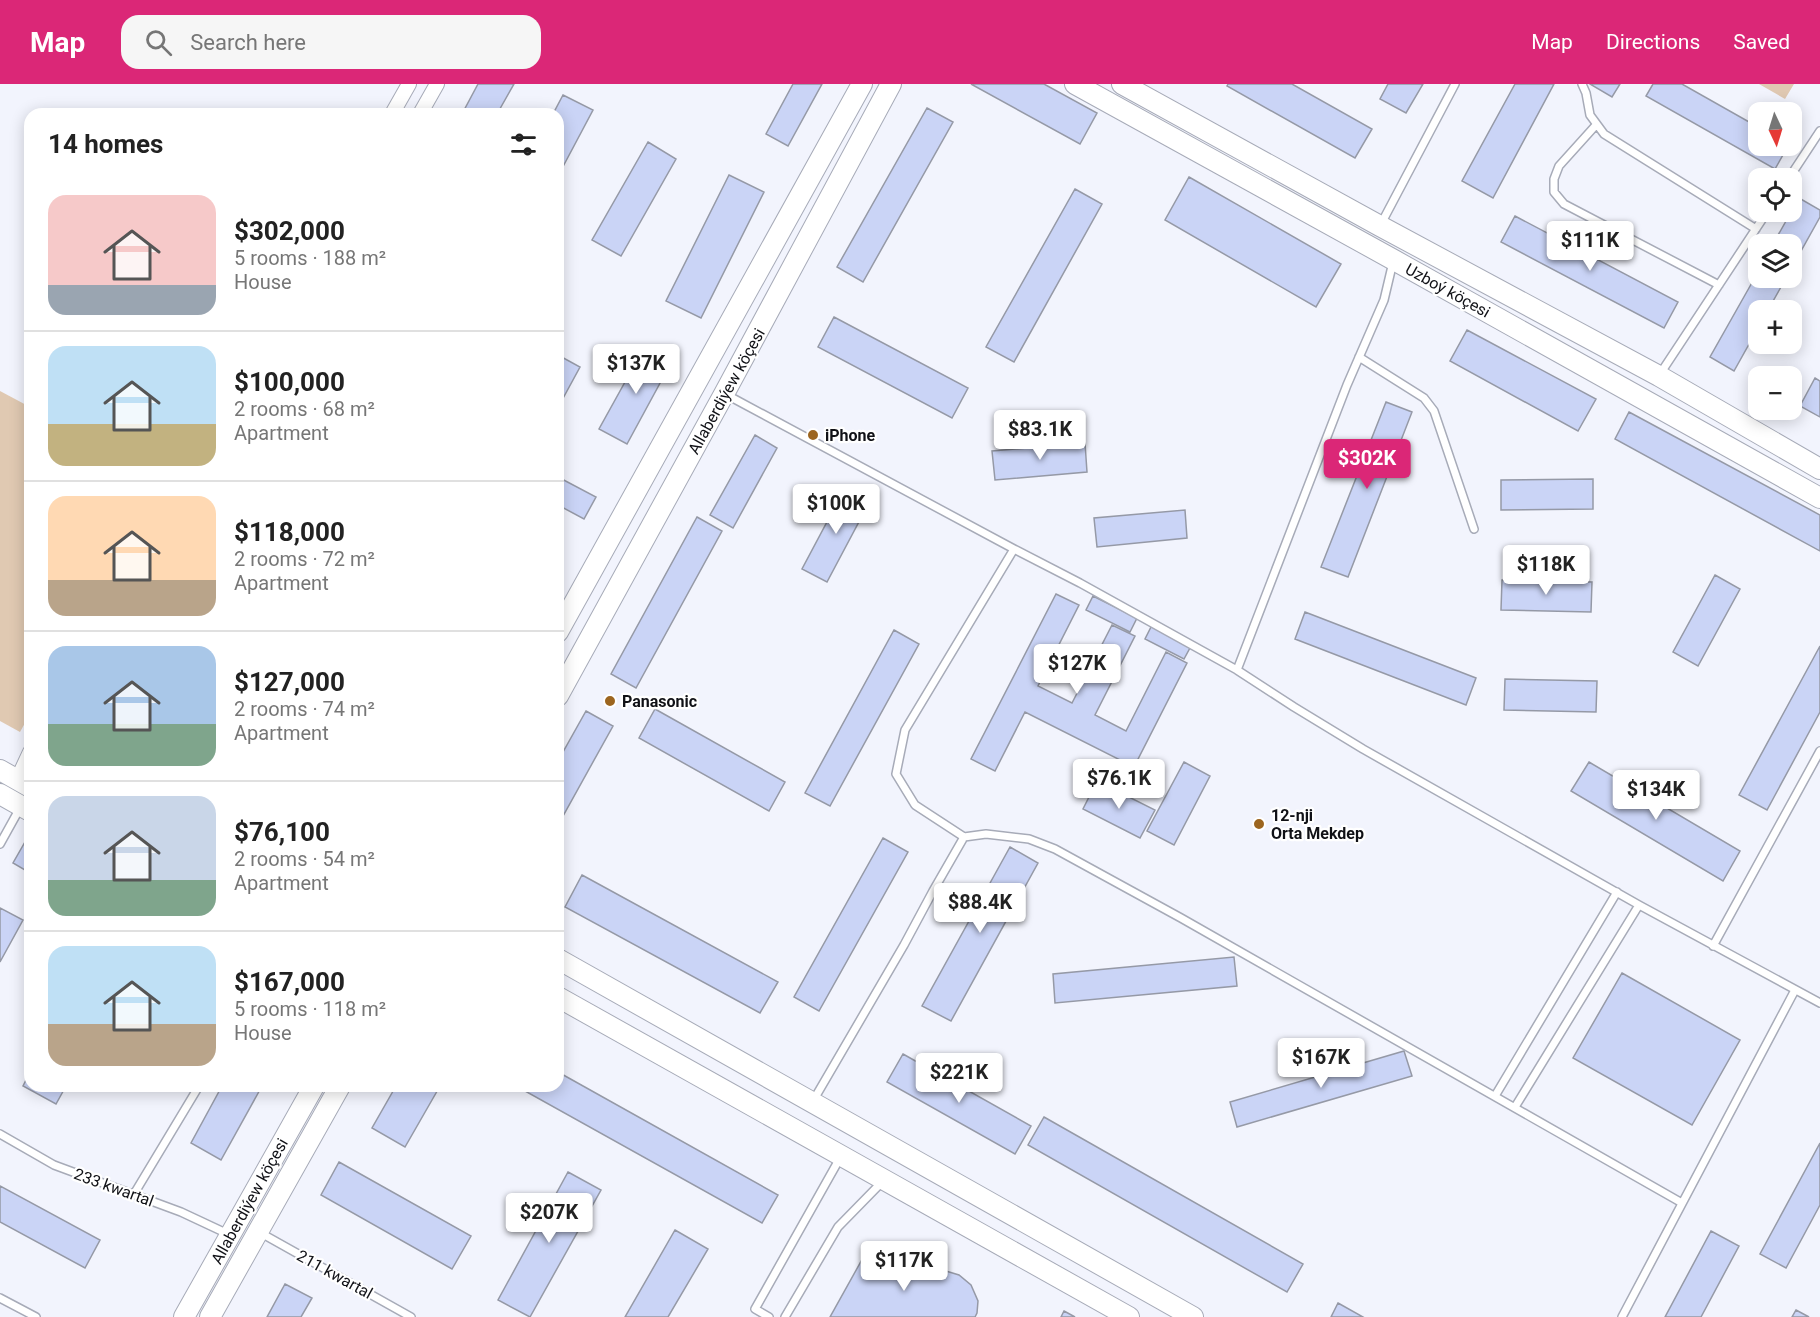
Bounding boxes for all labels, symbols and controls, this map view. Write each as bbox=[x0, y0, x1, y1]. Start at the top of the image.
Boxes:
search box bbox=[121, 15, 541, 69]
text: Map bbox=[30, 26, 85, 59]
icon: search bbox=[142, 26, 175, 59]
text: Search here bbox=[190, 30, 306, 55]
text: Map bbox=[1531, 30, 1573, 54]
text: Directions bbox=[1606, 30, 1700, 54]
text: Saved bbox=[1733, 30, 1790, 54]
north arrow bbox=[1748, 102, 1802, 156]
map controls bbox=[1748, 102, 1802, 420]
icon: filters bbox=[507, 128, 540, 161]
text: 14 homes bbox=[48, 129, 163, 159]
button: locate bbox=[1748, 168, 1802, 222]
text: $302,000 bbox=[234, 216, 345, 246]
icon: home bbox=[96, 219, 168, 291]
pin: $111K bbox=[1548, 221, 1632, 272]
text: $111K bbox=[1561, 228, 1619, 252]
button: layers bbox=[1748, 234, 1802, 288]
text: 5 rooms · 188 m² bbox=[234, 246, 386, 270]
street label: Uzboý köçesi bbox=[1402, 259, 1494, 322]
text: House bbox=[234, 270, 292, 294]
button: + bbox=[1748, 300, 1802, 354]
street label: Allaberdiýew köçesi bbox=[684, 325, 769, 457]
pin: $137K bbox=[594, 344, 678, 395]
text: $137K bbox=[607, 351, 665, 375]
button: − bbox=[1748, 366, 1802, 420]
text: $100,000 bbox=[234, 367, 345, 397]
icon: home bbox=[96, 370, 168, 442]
text: 2 rooms · 68 m² bbox=[234, 397, 375, 421]
pin: $83.1K bbox=[991, 410, 1089, 461]
text: $83.1K bbox=[1008, 417, 1072, 441]
text: Apartment bbox=[234, 421, 329, 445]
place label: iPhone bbox=[825, 426, 876, 445]
marker: iPhone bbox=[806, 428, 820, 442]
pin: $302K bbox=[1325, 439, 1409, 490]
text: $302K bbox=[1338, 446, 1396, 470]
pin: $100K bbox=[794, 484, 878, 535]
text: $100K bbox=[807, 491, 865, 515]
text: $118,000 bbox=[234, 517, 345, 547]
icon: home bbox=[96, 520, 168, 592]
pin: $118K bbox=[1504, 545, 1588, 596]
text: 2 rooms · 72 m² bbox=[234, 547, 375, 571]
text: $118K bbox=[1517, 552, 1575, 576]
text: Apartment bbox=[234, 571, 329, 595]
pin: $127K bbox=[1035, 644, 1119, 695]
text: $127K bbox=[1048, 651, 1106, 675]
text: $127,000 bbox=[234, 667, 345, 697]
icon: home bbox=[96, 670, 168, 742]
place label: Panasonic bbox=[622, 692, 697, 711]
marker: Panasonic bbox=[603, 694, 617, 708]
text: 2 rooms · 74 m² bbox=[234, 697, 375, 721]
text: Apartment bbox=[234, 721, 329, 745]
pin: $76.1K bbox=[1070, 759, 1168, 810]
text: $76.1K bbox=[1087, 766, 1151, 790]
pin: $134K bbox=[1614, 770, 1698, 821]
text: $134K bbox=[1627, 777, 1685, 801]
place label: 12-nji Orta Mekdep bbox=[1271, 806, 1364, 843]
text: $76,100 bbox=[234, 817, 330, 847]
marker: 12-nji Orta Mekdep bbox=[1252, 817, 1266, 831]
icon: home bbox=[96, 820, 168, 892]
text: 2 rooms · 54 m² bbox=[234, 847, 375, 871]
text: Apartment bbox=[234, 871, 329, 895]
pin: $88.4K bbox=[931, 883, 1029, 934]
text: $88.4K bbox=[948, 890, 1012, 914]
text: $167,000 bbox=[234, 967, 345, 997]
icon: home bbox=[96, 970, 168, 1042]
text: 5 rooms · 118 m² bbox=[234, 997, 386, 1021]
text: House bbox=[234, 1021, 292, 1045]
pin: $167K bbox=[1279, 1038, 1363, 1089]
text: $167K bbox=[1292, 1045, 1350, 1069]
pin: $221K bbox=[917, 1053, 1001, 1104]
text: $221K bbox=[930, 1060, 988, 1084]
street label: Allaberdiýew köçesi bbox=[207, 1135, 292, 1267]
street label: 233 kwartal bbox=[71, 1164, 156, 1211]
pin: $207K bbox=[507, 1193, 591, 1244]
text: $207K bbox=[520, 1200, 578, 1224]
pin: $117K bbox=[862, 1241, 946, 1292]
street label: 211 kwartal bbox=[294, 1246, 376, 1303]
text: $117K bbox=[875, 1248, 933, 1272]

